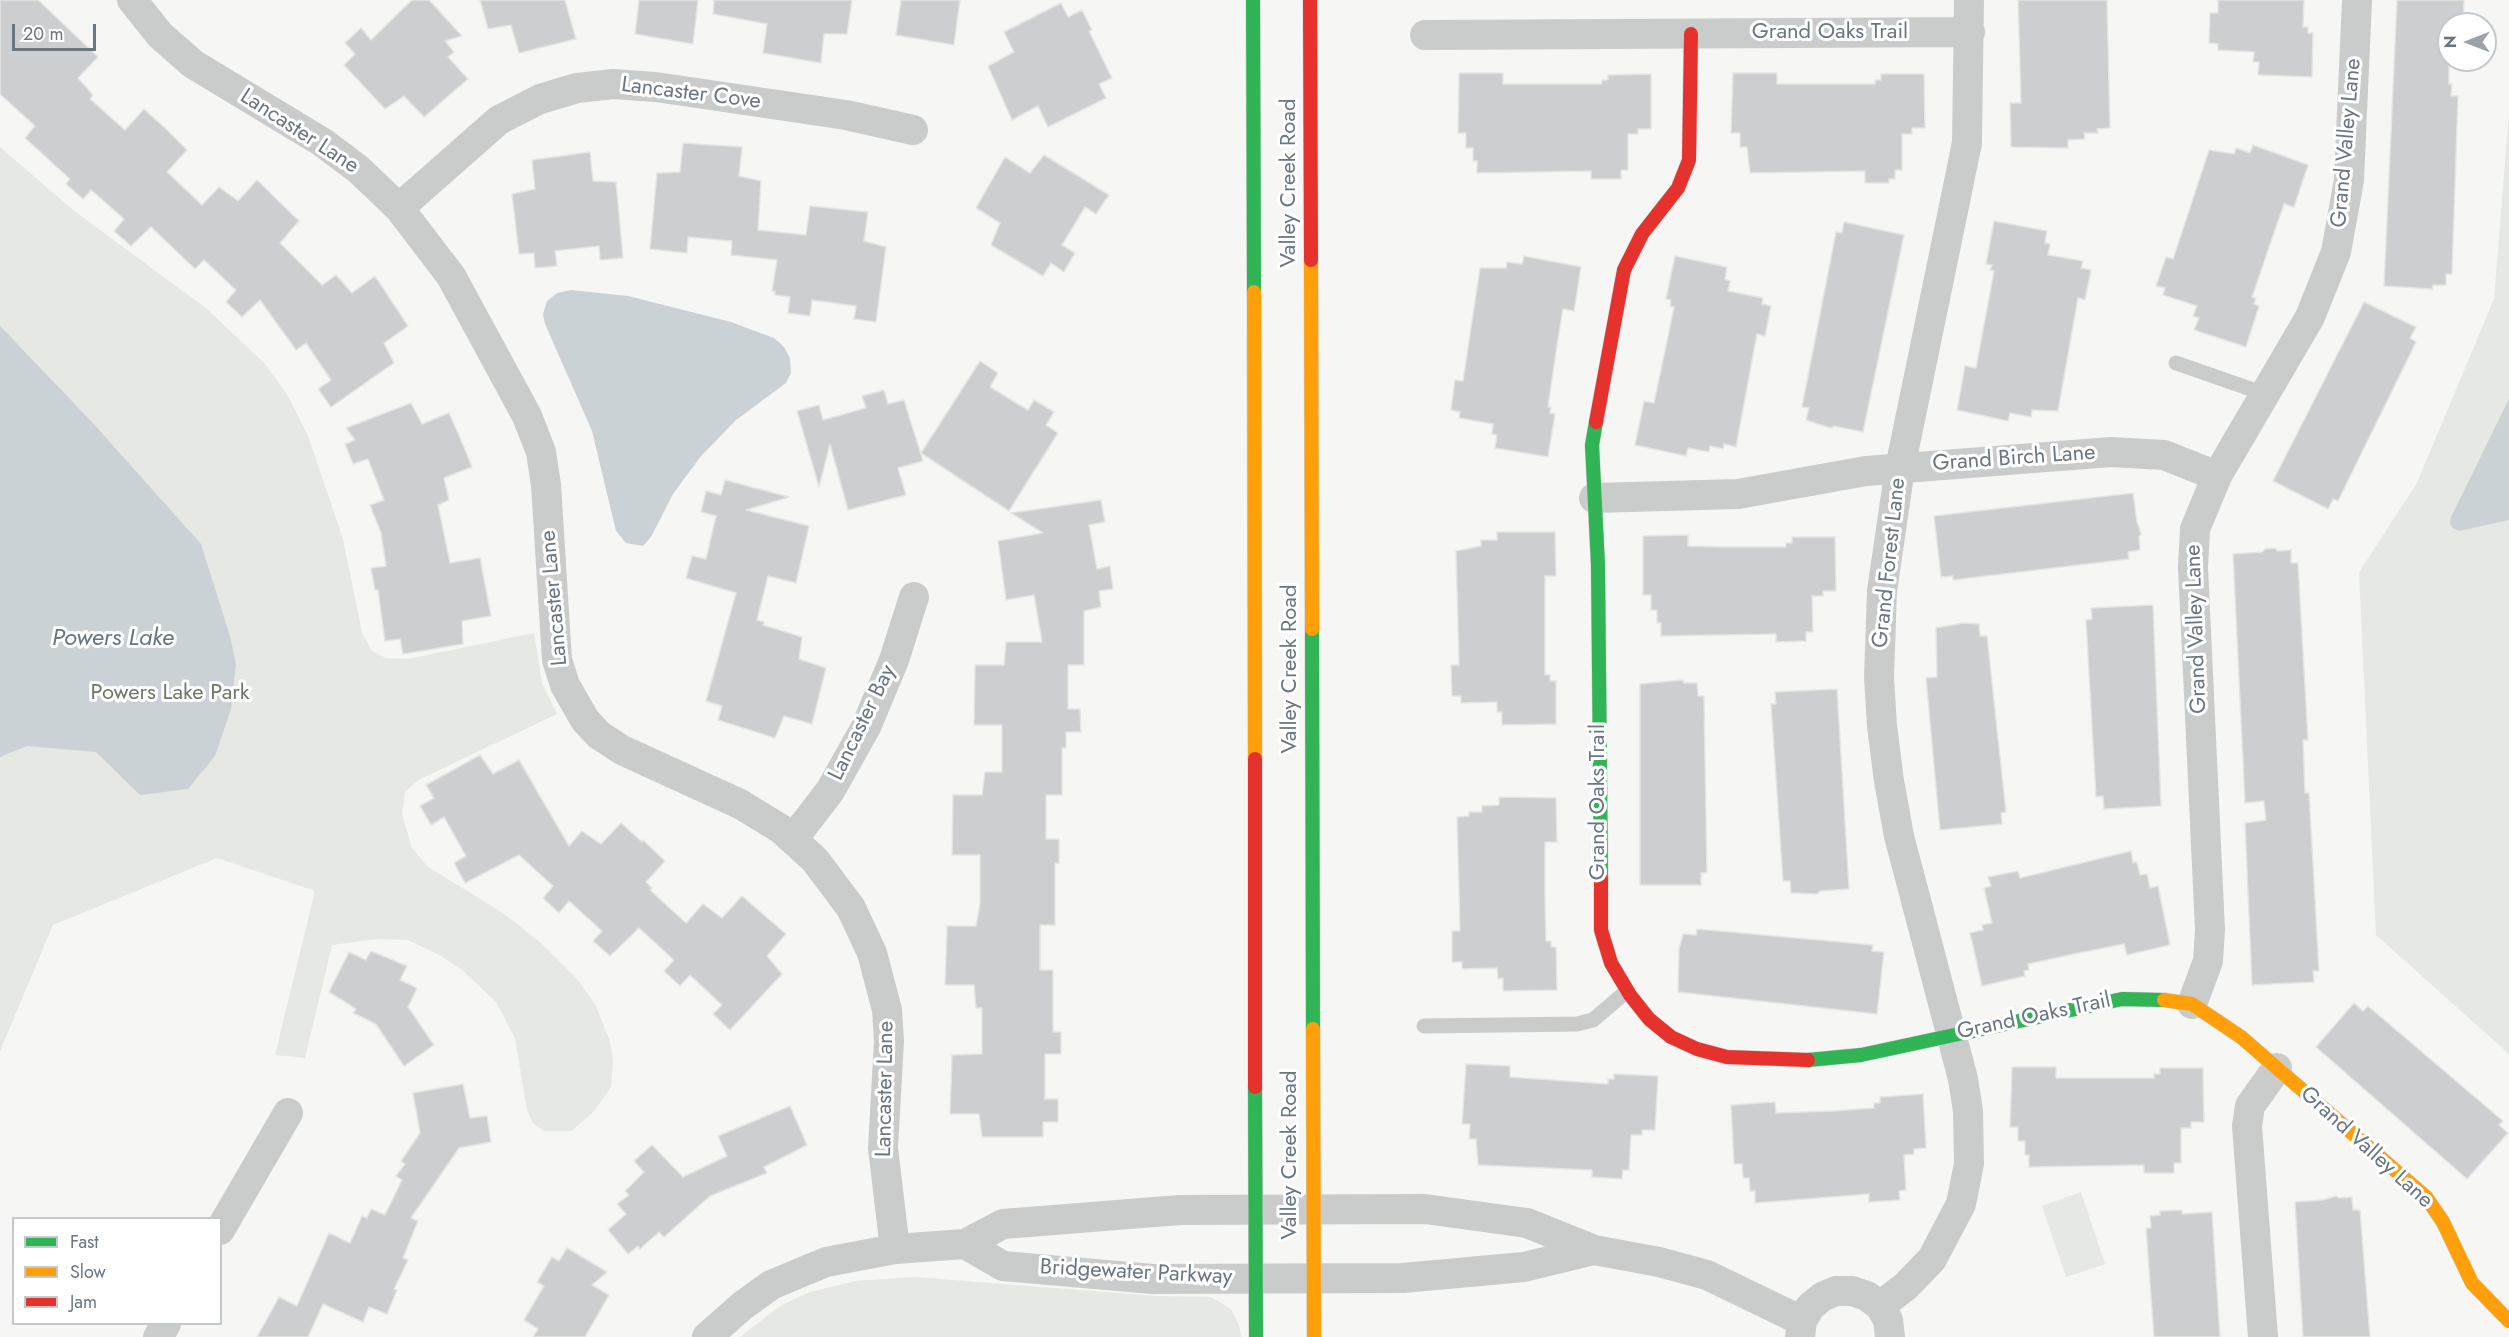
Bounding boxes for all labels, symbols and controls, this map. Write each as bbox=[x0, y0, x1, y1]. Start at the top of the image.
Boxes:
scale bar bbox=[15, 12, 99, 50]
north arrow bbox=[2437, 12, 2497, 72]
street label: Grand Oaks Trail bbox=[1752, 20, 1908, 46]
text: 20 m bbox=[23, 21, 63, 47]
text: N bbox=[2439, 36, 2462, 48]
street label: Grand Valley Lane bbox=[2326, 57, 2368, 229]
street label: Lancaster Cove bbox=[620, 72, 762, 116]
street label: Lancaster Lane bbox=[235, 84, 363, 180]
street label: Valley Creek Road bbox=[1277, 99, 1303, 267]
street label: Grand Birch Lane bbox=[1932, 440, 2096, 478]
street label: Grand Forest Lane bbox=[1868, 477, 1912, 649]
street label: Lancaster Lane bbox=[536, 529, 574, 667]
street label: Grand Valley Lane bbox=[2181, 544, 2213, 714]
street label: Valley Creek Road bbox=[1278, 585, 1304, 753]
water label: Powers Lake bbox=[52, 625, 174, 653]
street label: Lancaster Bay bbox=[824, 661, 902, 785]
park label: Powers Lake Park bbox=[90, 681, 250, 707]
street label: Grand Oaks Trail bbox=[1586, 724, 1612, 880]
street label: Grand Oaks Trail bbox=[1955, 988, 2113, 1046]
street label: Lancaster Lane bbox=[872, 1021, 900, 1157]
street label: Valley Creek Road bbox=[1278, 1071, 1304, 1239]
street label: Grand Valley Lane bbox=[2294, 1081, 2438, 1215]
legend bbox=[12, 1217, 222, 1325]
text: Fast bbox=[70, 1229, 99, 1255]
street label: Bridgewater Parkway bbox=[1039, 1255, 1233, 1291]
text: Slow bbox=[70, 1259, 106, 1285]
text: Jam bbox=[70, 1289, 97, 1315]

